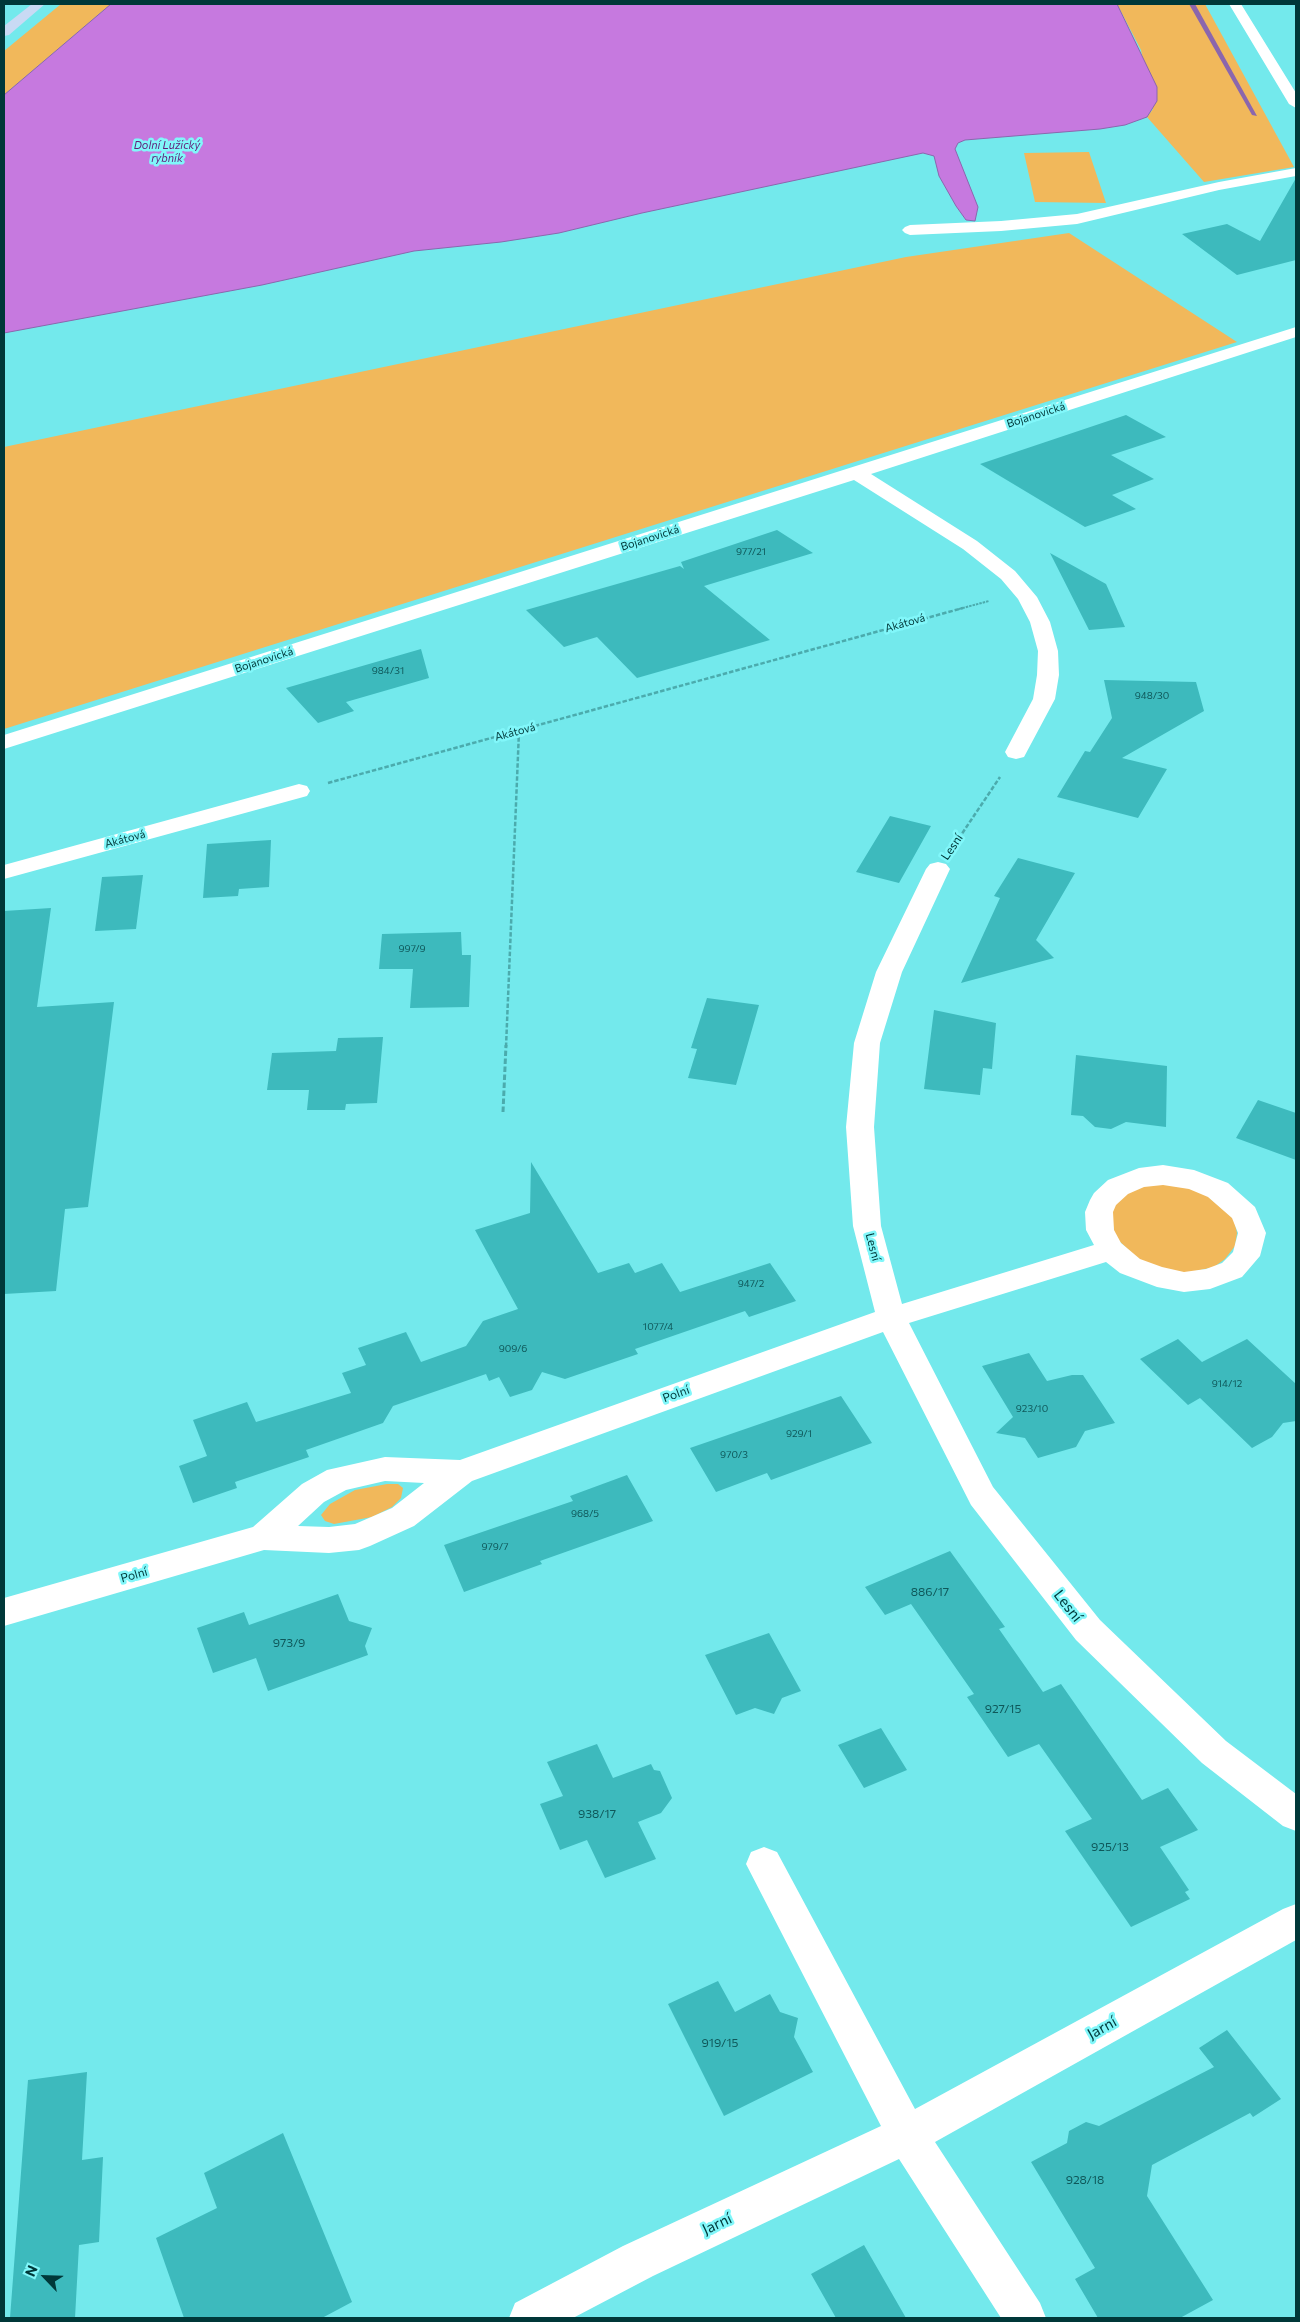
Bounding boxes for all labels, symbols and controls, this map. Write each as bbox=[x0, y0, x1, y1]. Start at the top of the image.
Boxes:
water label: Dolní Lužický rybník bbox=[134, 138, 200, 164]
street label: Bojanovická bbox=[1005, 399, 1067, 431]
street label: Bojanovická bbox=[619, 522, 681, 554]
house number: 977/21 bbox=[736, 546, 766, 558]
street label: Akátová bbox=[883, 611, 927, 635]
street label: Bojanovická bbox=[233, 644, 295, 676]
house number: 984/31 bbox=[372, 665, 404, 677]
house number: 948/30 bbox=[1135, 690, 1169, 702]
street label: Akátová bbox=[493, 720, 537, 744]
street label: Akátová bbox=[103, 827, 147, 851]
street label: Lesní bbox=[938, 831, 966, 863]
house number: 997/9 bbox=[399, 943, 425, 955]
street label: Lesní bbox=[862, 1231, 884, 1263]
house number: 947/2 bbox=[738, 1278, 764, 1290]
house number: 1077/4 bbox=[643, 1321, 673, 1333]
house number: 909/6 bbox=[499, 1343, 527, 1355]
house number: 914/12 bbox=[1212, 1378, 1242, 1390]
street label: Polní bbox=[661, 1383, 691, 1405]
house number: 923/10 bbox=[1016, 1403, 1048, 1415]
house number: 929/1 bbox=[786, 1428, 812, 1440]
house number: 970/3 bbox=[720, 1449, 748, 1461]
house number: 968/5 bbox=[571, 1508, 599, 1520]
house number: 979/7 bbox=[482, 1541, 508, 1553]
street label: Polní bbox=[119, 1564, 149, 1586]
house number: 886/17 bbox=[911, 1585, 949, 1599]
street label: Lesní bbox=[1050, 1586, 1086, 1626]
house number: 973/9 bbox=[273, 1636, 305, 1650]
house number: 927/15 bbox=[985, 1702, 1021, 1716]
house number: 938/17 bbox=[578, 1807, 616, 1821]
house number: 925/13 bbox=[1091, 1840, 1129, 1854]
street label: Jarní bbox=[1084, 2013, 1120, 2043]
house number: 919/15 bbox=[702, 2036, 738, 2050]
house number: 928/18 bbox=[1066, 2173, 1104, 2187]
street label: Jarní bbox=[699, 2209, 735, 2239]
north arrow bbox=[20, 2252, 70, 2302]
text: N bbox=[21, 2262, 41, 2279]

